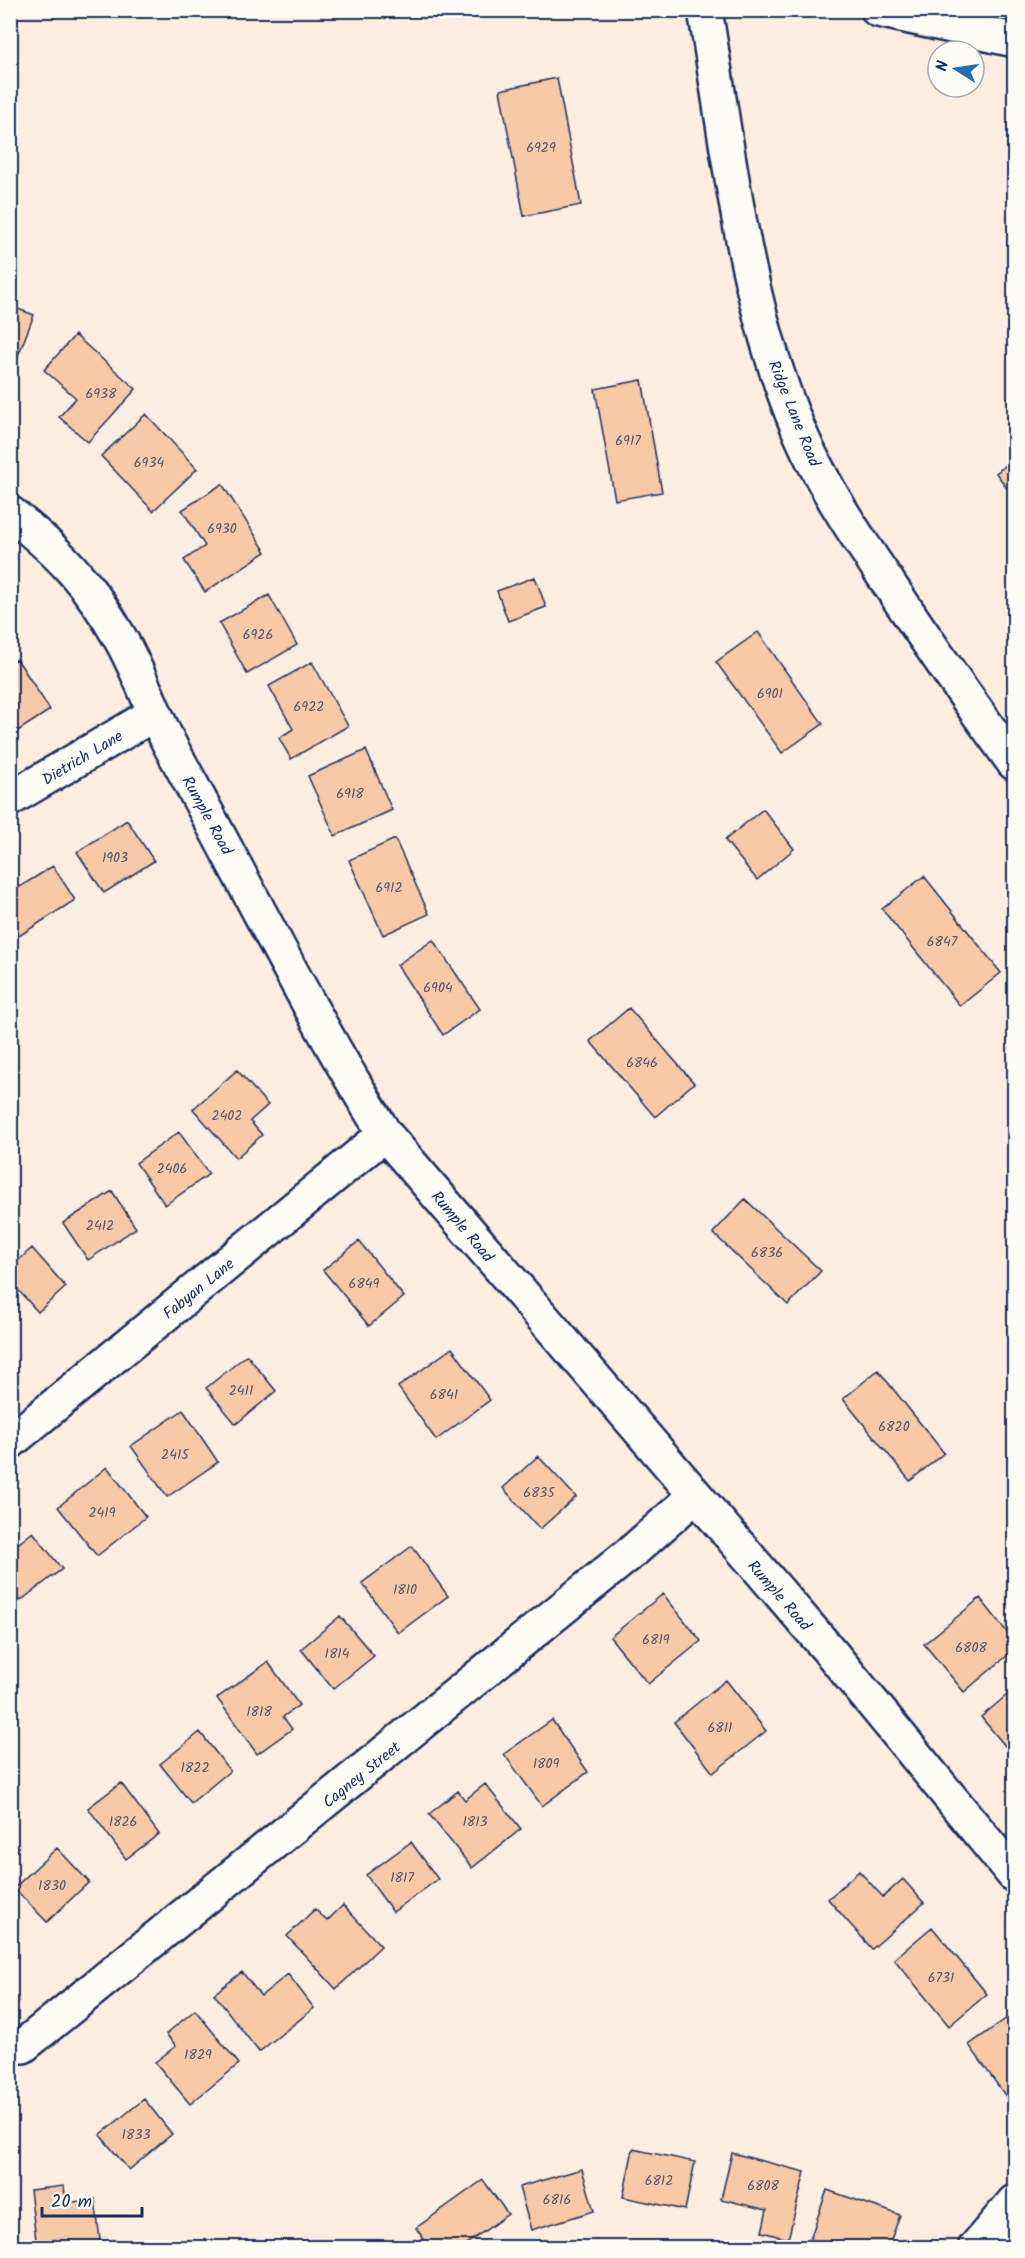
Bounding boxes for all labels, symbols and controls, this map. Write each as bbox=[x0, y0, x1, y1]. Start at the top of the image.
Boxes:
north arrow bbox=[926, 39, 986, 99]
text: N bbox=[930, 59, 956, 74]
house number: 6929 bbox=[526, 137, 556, 159]
street label: Ridge Lane Road bbox=[761, 357, 827, 471]
house number: 6938 bbox=[85, 383, 117, 405]
house number: 6917 bbox=[615, 430, 641, 452]
house number: 6934 bbox=[134, 452, 164, 474]
house number: 6930 bbox=[207, 518, 237, 540]
house number: 6926 bbox=[243, 624, 273, 646]
house number: 6901 bbox=[757, 683, 783, 705]
house number: 6922 bbox=[294, 696, 324, 718]
street label: Dietrich Lane bbox=[37, 724, 128, 792]
street label: Rumple Road bbox=[175, 772, 239, 861]
house number: 6918 bbox=[336, 783, 364, 805]
house number: 1903 bbox=[102, 847, 128, 869]
house number: 6912 bbox=[375, 877, 403, 899]
house number: 6847 bbox=[927, 931, 958, 953]
house number: 6904 bbox=[423, 977, 453, 999]
house number: 6846 bbox=[626, 1052, 658, 1074]
house number: 2402 bbox=[212, 1105, 242, 1127]
house number: 2406 bbox=[157, 1158, 187, 1180]
street label: Rumple Road bbox=[424, 1186, 500, 1269]
house number: 2412 bbox=[86, 1215, 114, 1237]
house number: 6836 bbox=[751, 1242, 783, 1264]
street label: Fabyan Lane bbox=[158, 1252, 240, 1326]
house number: 6849 bbox=[349, 1273, 380, 1295]
house number: 2411 bbox=[229, 1380, 253, 1402]
house number: 6841 bbox=[430, 1384, 458, 1406]
house number: 6820 bbox=[878, 1416, 910, 1438]
house number: 2415 bbox=[161, 1444, 190, 1466]
house number: 6835 bbox=[523, 1482, 556, 1504]
house number: 2419 bbox=[88, 1502, 116, 1524]
street label: Rumple Road bbox=[741, 1555, 818, 1638]
house number: 1810 bbox=[393, 1579, 417, 1601]
house number: 6819 bbox=[642, 1629, 670, 1651]
house number: 6808 bbox=[955, 1637, 987, 1659]
house number: 1814 bbox=[325, 1643, 350, 1665]
house number: 1818 bbox=[246, 1701, 272, 1723]
house number: 6811 bbox=[707, 1717, 733, 1739]
street label: Cagney Street bbox=[317, 1735, 407, 1815]
house number: 1809 bbox=[533, 1753, 559, 1775]
house number: 1822 bbox=[180, 1757, 210, 1779]
house number: 1826 bbox=[109, 1811, 137, 1833]
house number: 1813 bbox=[462, 1811, 488, 1833]
house number: 1817 bbox=[390, 1867, 414, 1889]
house number: 1830 bbox=[38, 1875, 66, 1897]
house number: 6731 bbox=[928, 1967, 954, 1989]
house number: 1829 bbox=[184, 2044, 212, 2066]
house number: 1833 bbox=[122, 2124, 150, 2146]
house number: 6812 bbox=[645, 2170, 673, 2192]
house number: 6808 bbox=[747, 2175, 779, 2197]
scale bar bbox=[42, 2180, 142, 2218]
text: 20 m bbox=[51, 2188, 92, 2217]
house number: 6816 bbox=[543, 2189, 571, 2211]

